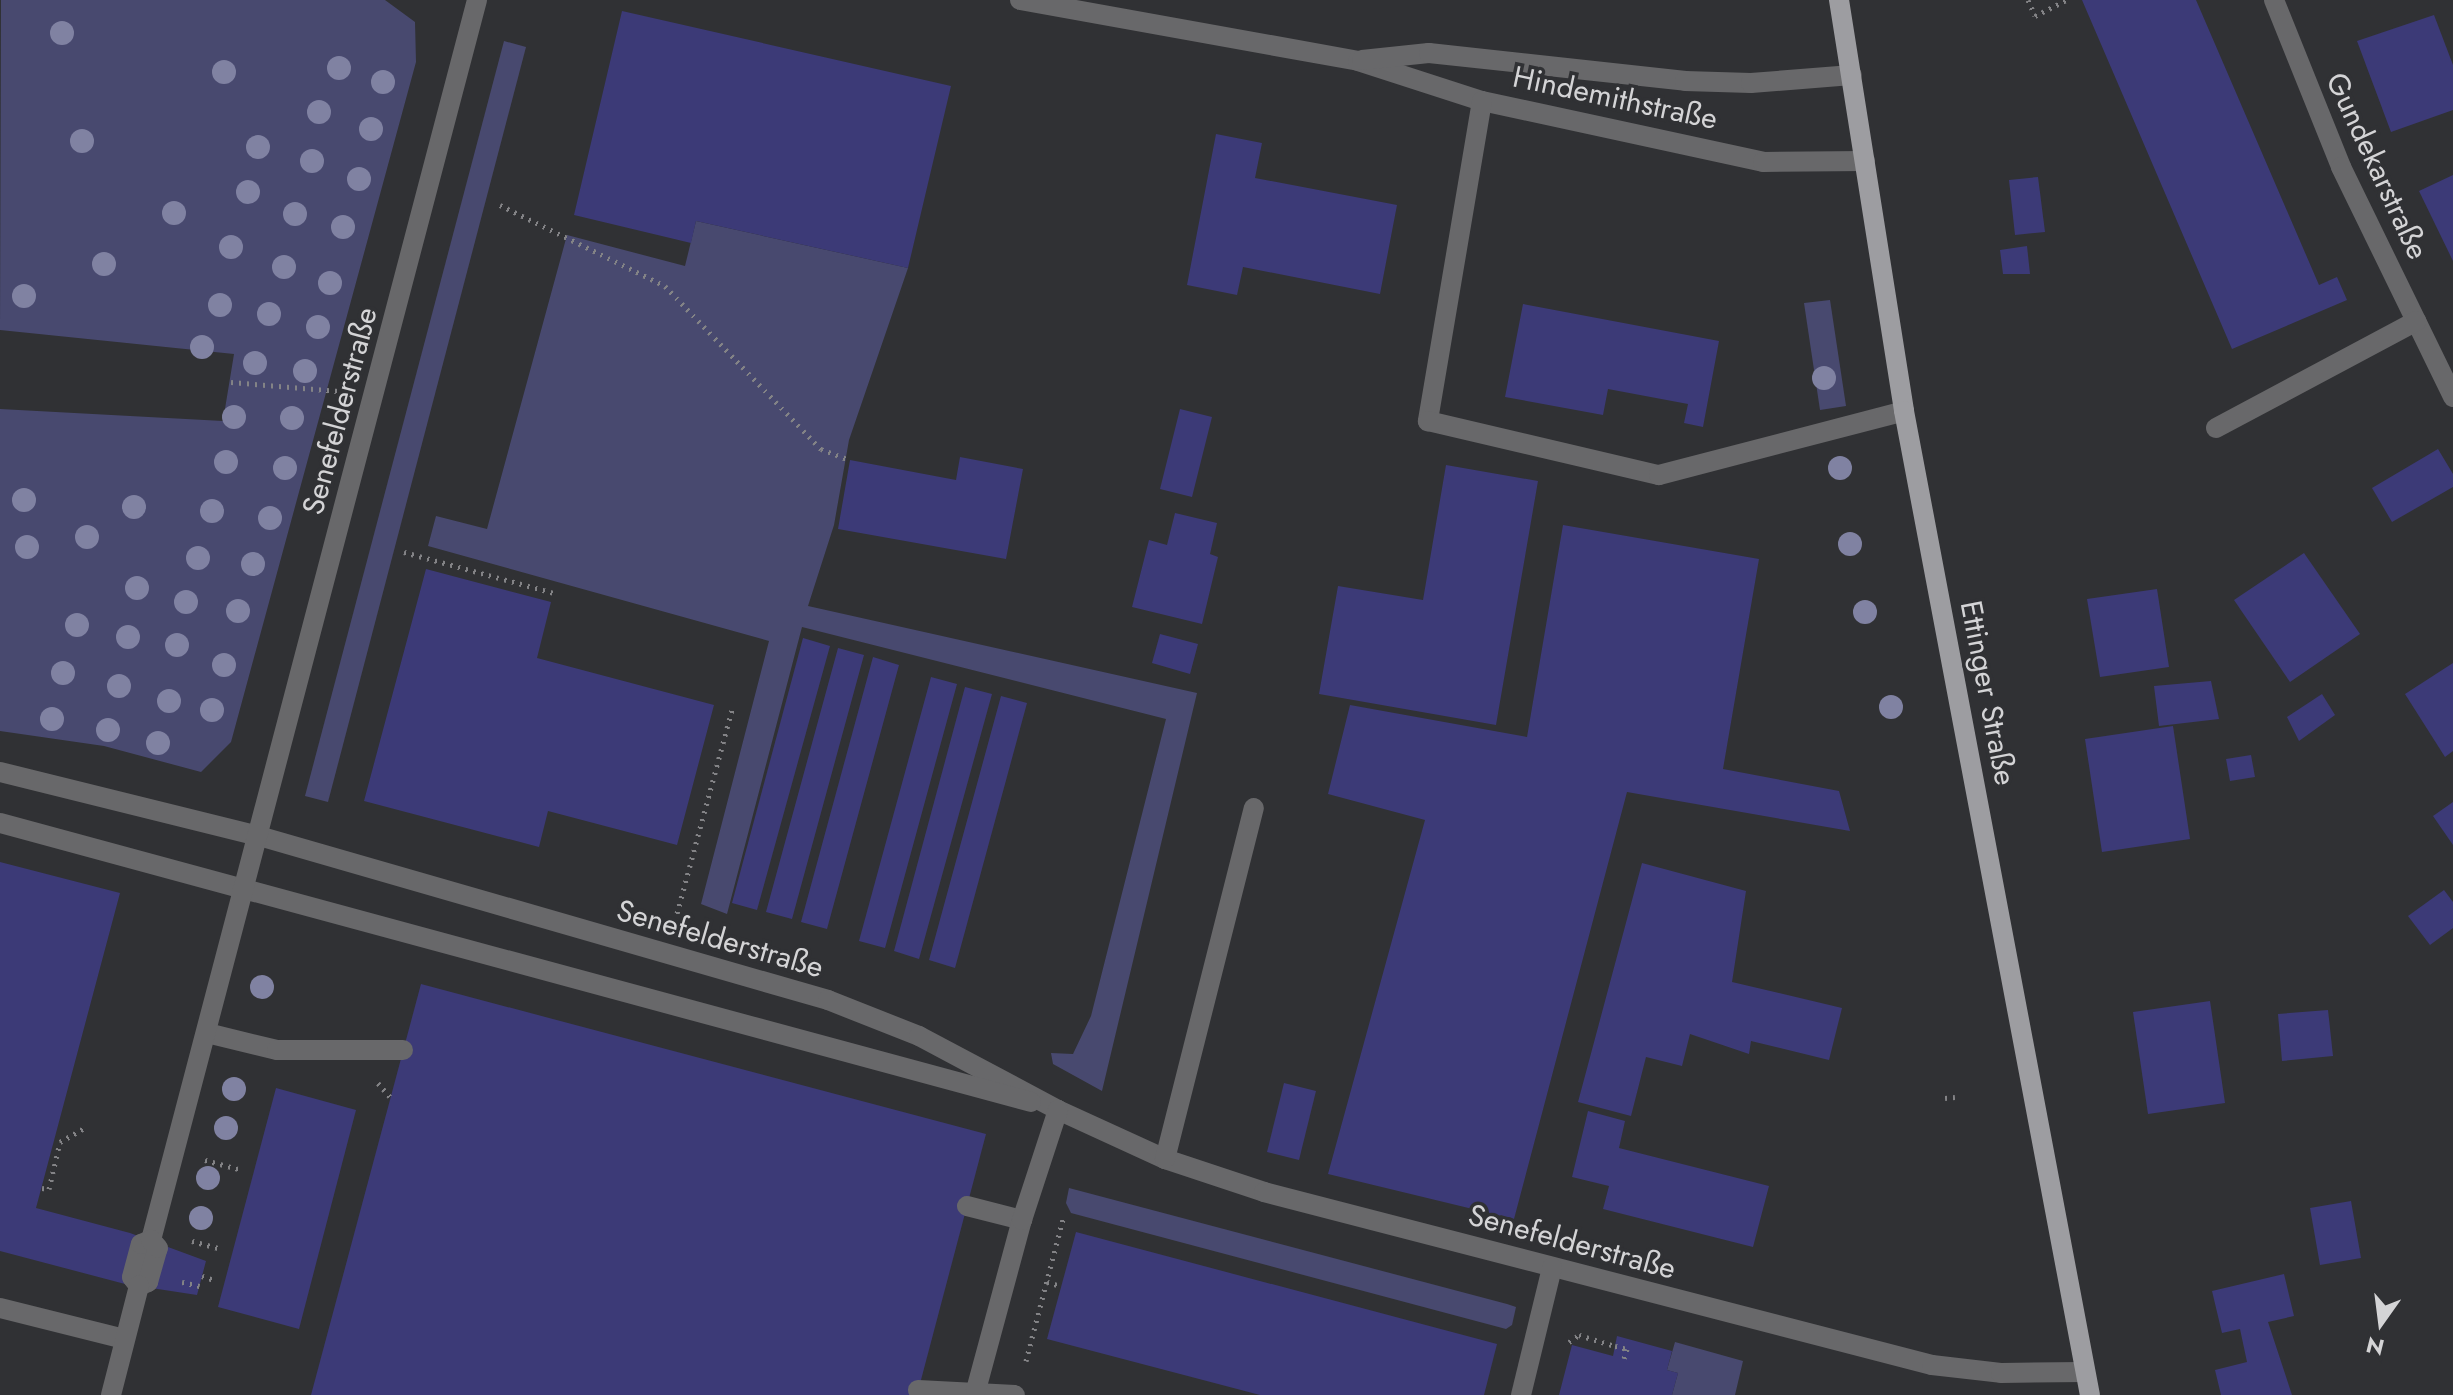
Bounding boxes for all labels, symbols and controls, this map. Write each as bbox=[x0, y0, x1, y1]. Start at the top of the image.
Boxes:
street label: Hindemithstraße bbox=[1509, 59, 1721, 137]
street label: Gundekarstraße bbox=[2318, 67, 2436, 265]
street label: Senefelderstraße bbox=[295, 303, 385, 519]
street label: Ettinger Straße bbox=[1952, 598, 2024, 788]
street label: Senefelderstraße bbox=[613, 892, 827, 986]
street label: Senefelderstraße bbox=[1464, 1197, 1680, 1287]
north arrow bbox=[2341, 1283, 2421, 1363]
text: N bbox=[2363, 1329, 2388, 1364]

